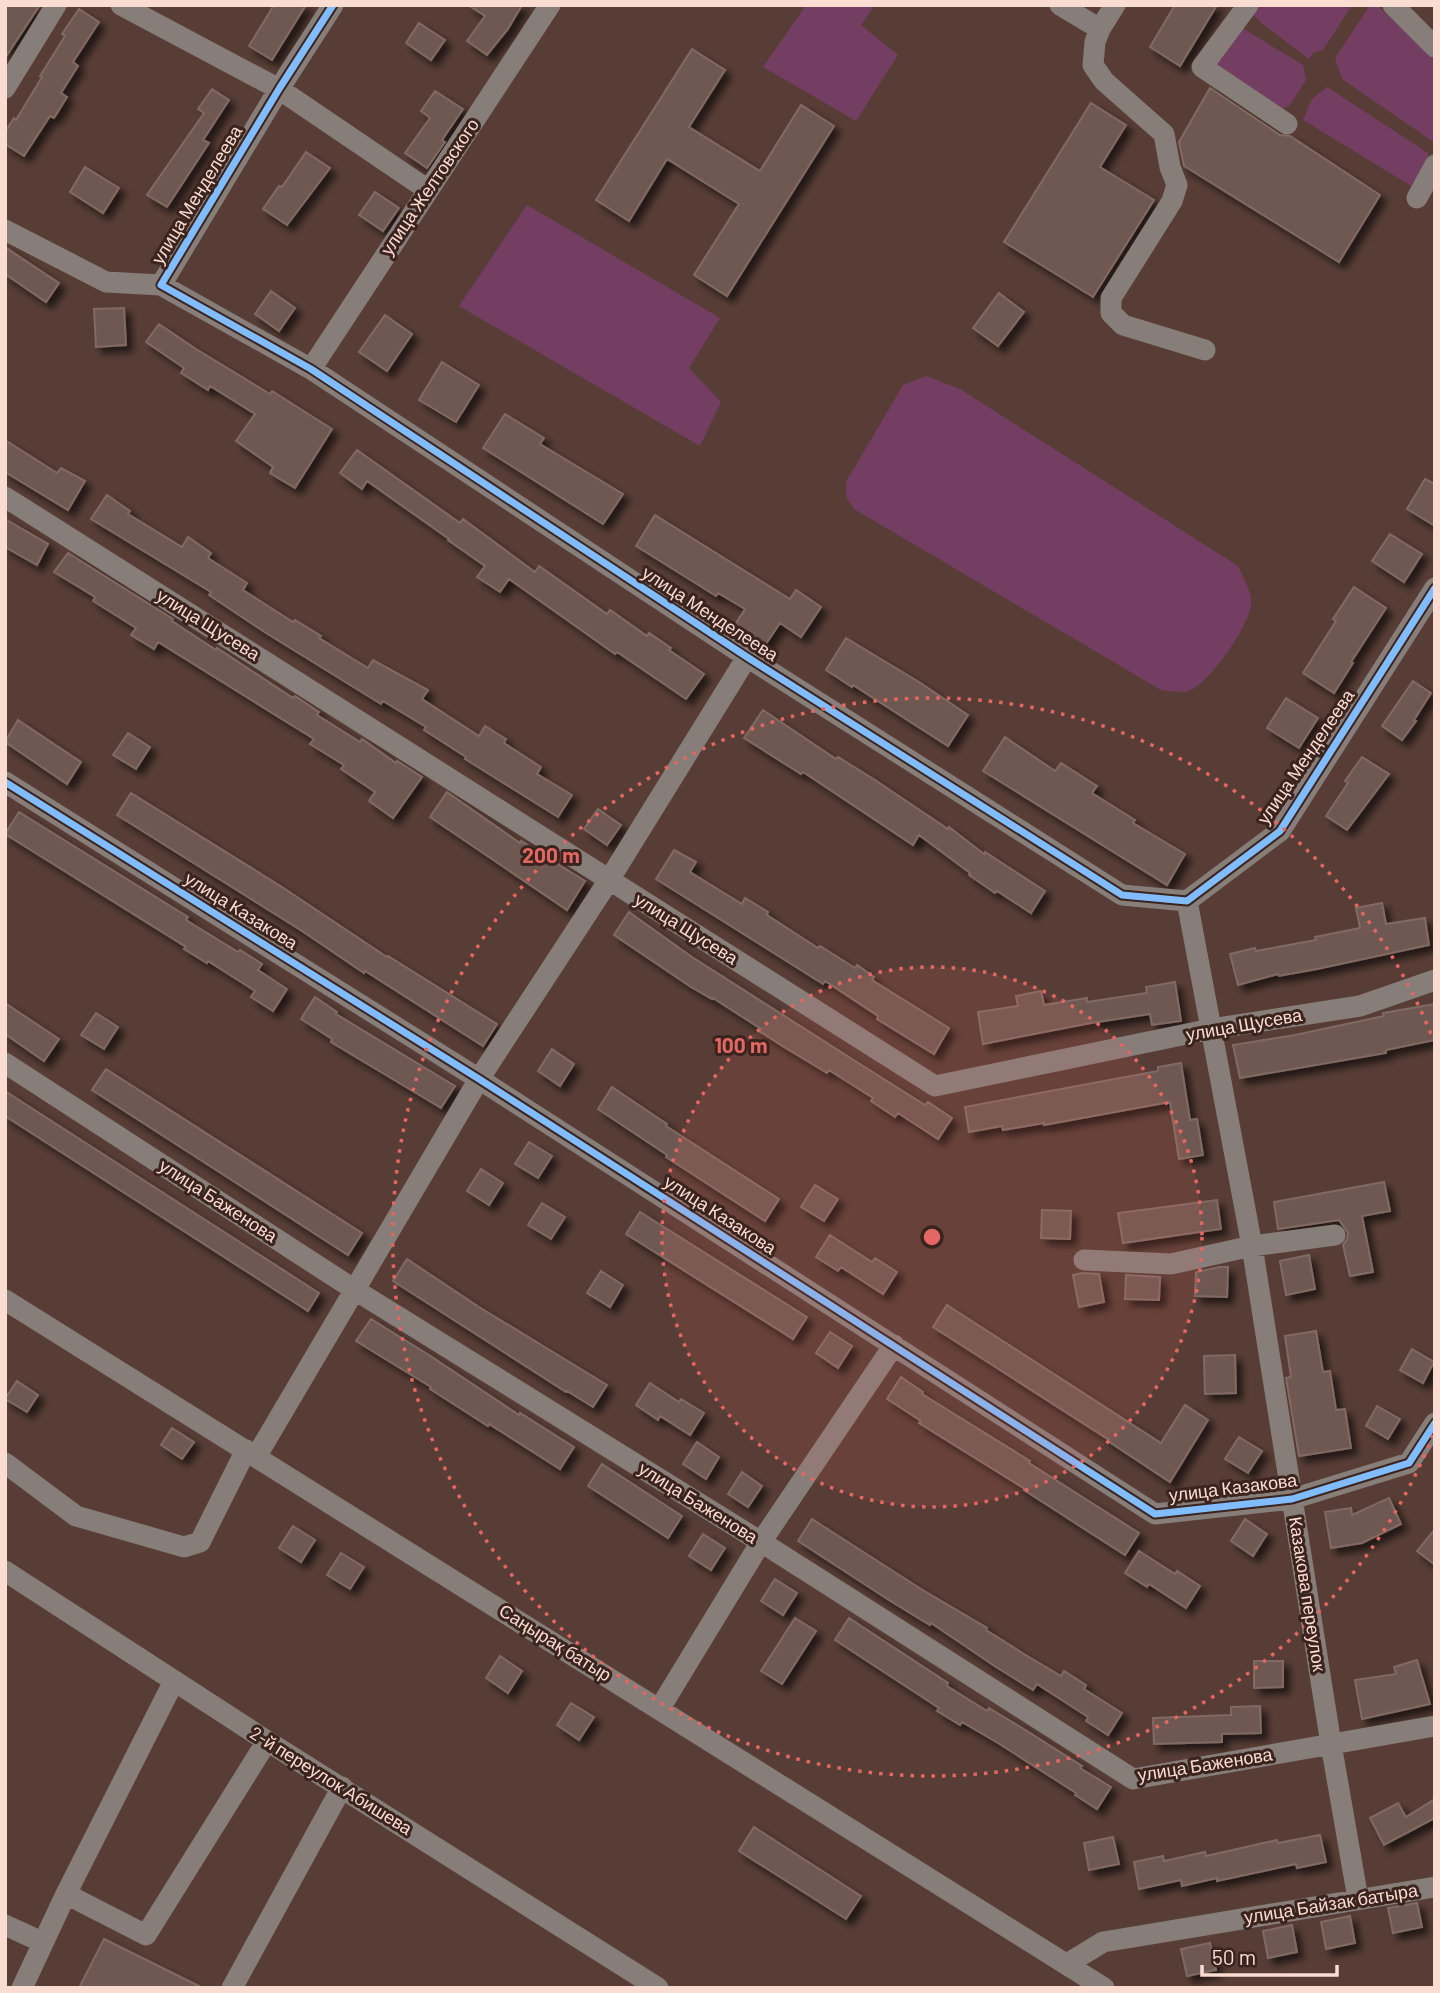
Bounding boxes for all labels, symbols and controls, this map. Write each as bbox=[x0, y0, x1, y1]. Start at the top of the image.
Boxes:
street label: улица Желтовского bbox=[375, 114, 483, 259]
street label: улица Менделеева bbox=[146, 120, 247, 268]
street label: улица Менделеева bbox=[638, 561, 784, 666]
street label: улица Щусева bbox=[153, 584, 265, 665]
street label: улица Менделеева bbox=[1252, 684, 1359, 828]
text: 200 m bbox=[522, 842, 580, 867]
street label: улица Казакова bbox=[181, 867, 303, 954]
street label: улица Щусева bbox=[631, 888, 743, 969]
street label: улица Щусева bbox=[1184, 1003, 1305, 1045]
text: 100 m bbox=[714, 1032, 768, 1057]
street label: улица Баженова bbox=[155, 1154, 283, 1247]
street label: улица Казакова bbox=[660, 1170, 781, 1259]
centre of rings bbox=[920, 1225, 944, 1249]
street label: улица Баженова bbox=[635, 1457, 763, 1548]
street label: улица Казакова bbox=[1167, 1468, 1299, 1506]
street label: Казакова переулок bbox=[1285, 1515, 1331, 1673]
street label: Саңырақ батыр bbox=[495, 1599, 616, 1685]
street label: 2-й переулок Абишева bbox=[246, 1721, 417, 1840]
street label: улица Баженова bbox=[1136, 1742, 1275, 1786]
street label: улица Байзак батыра bbox=[1242, 1878, 1420, 1928]
scale bar bbox=[1202, 1934, 1337, 1978]
text: 50 m bbox=[1212, 1944, 1256, 1969]

